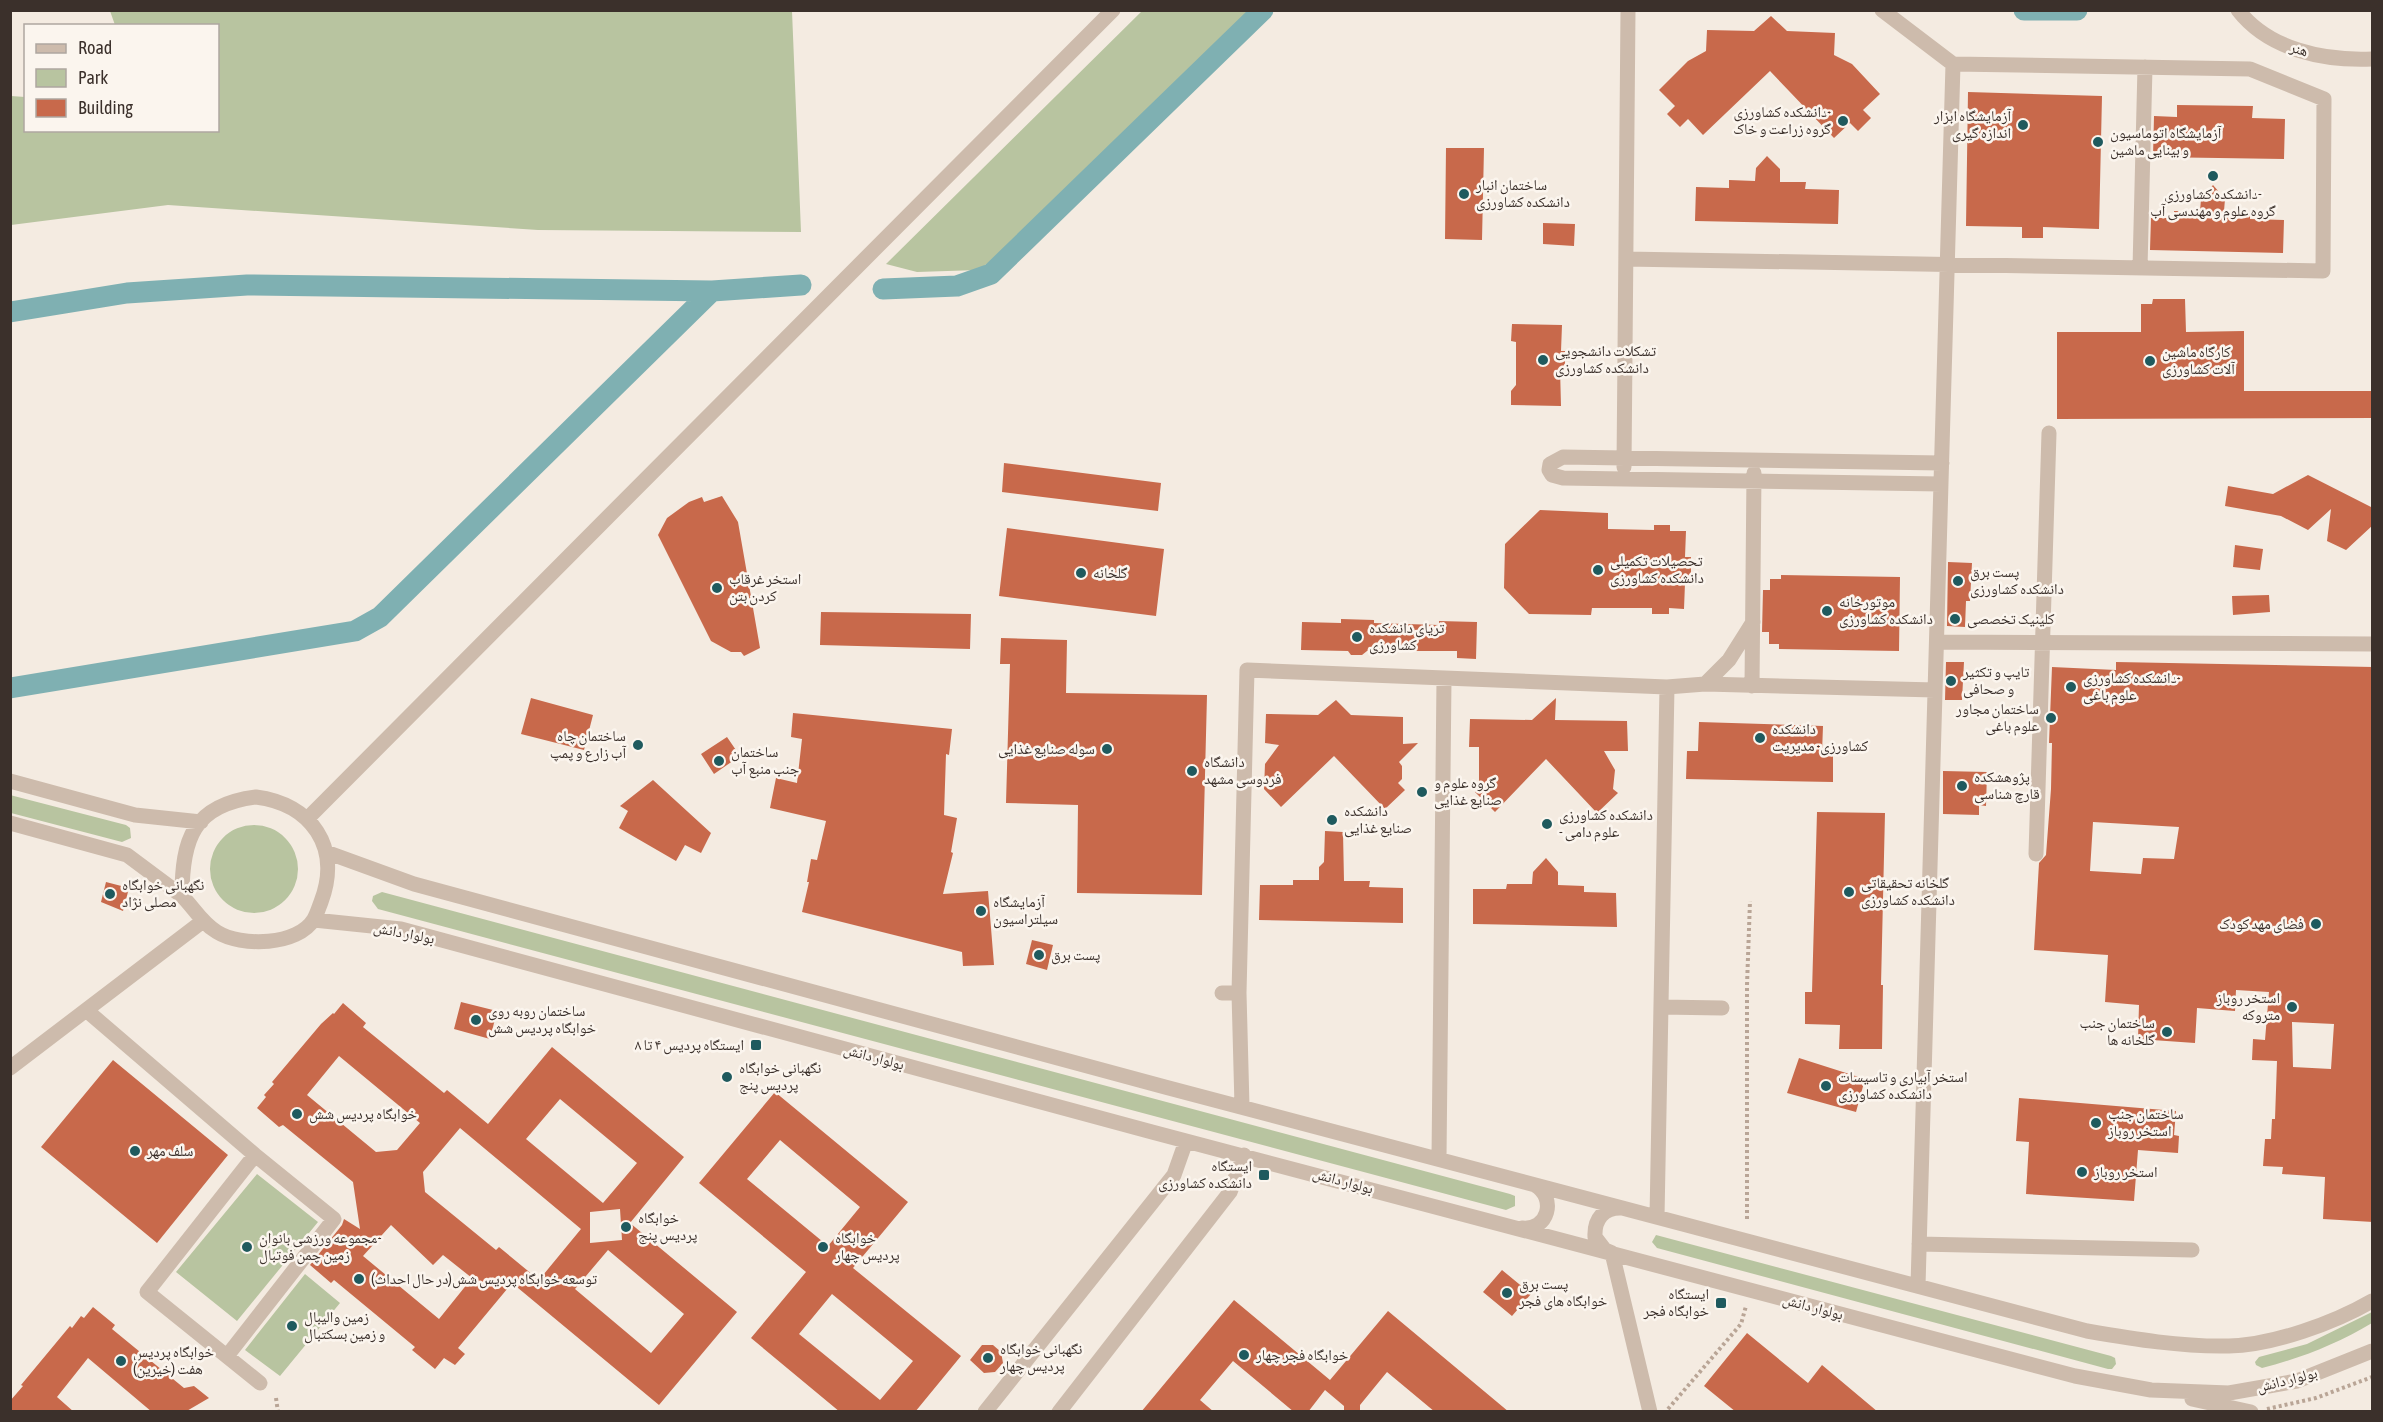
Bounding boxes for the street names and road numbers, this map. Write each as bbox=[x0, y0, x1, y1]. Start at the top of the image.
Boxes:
street label: هنر bbox=[2287, 37, 2310, 60]
street label: بولوار دانش bbox=[372, 918, 436, 949]
street label: بولوار دانش bbox=[842, 1040, 906, 1075]
street label: بولوار دانش bbox=[1311, 1164, 1375, 1199]
street label: بولوار دانش bbox=[1781, 1290, 1845, 1325]
street label: بولوار دانش bbox=[2255, 1364, 2319, 1397]

